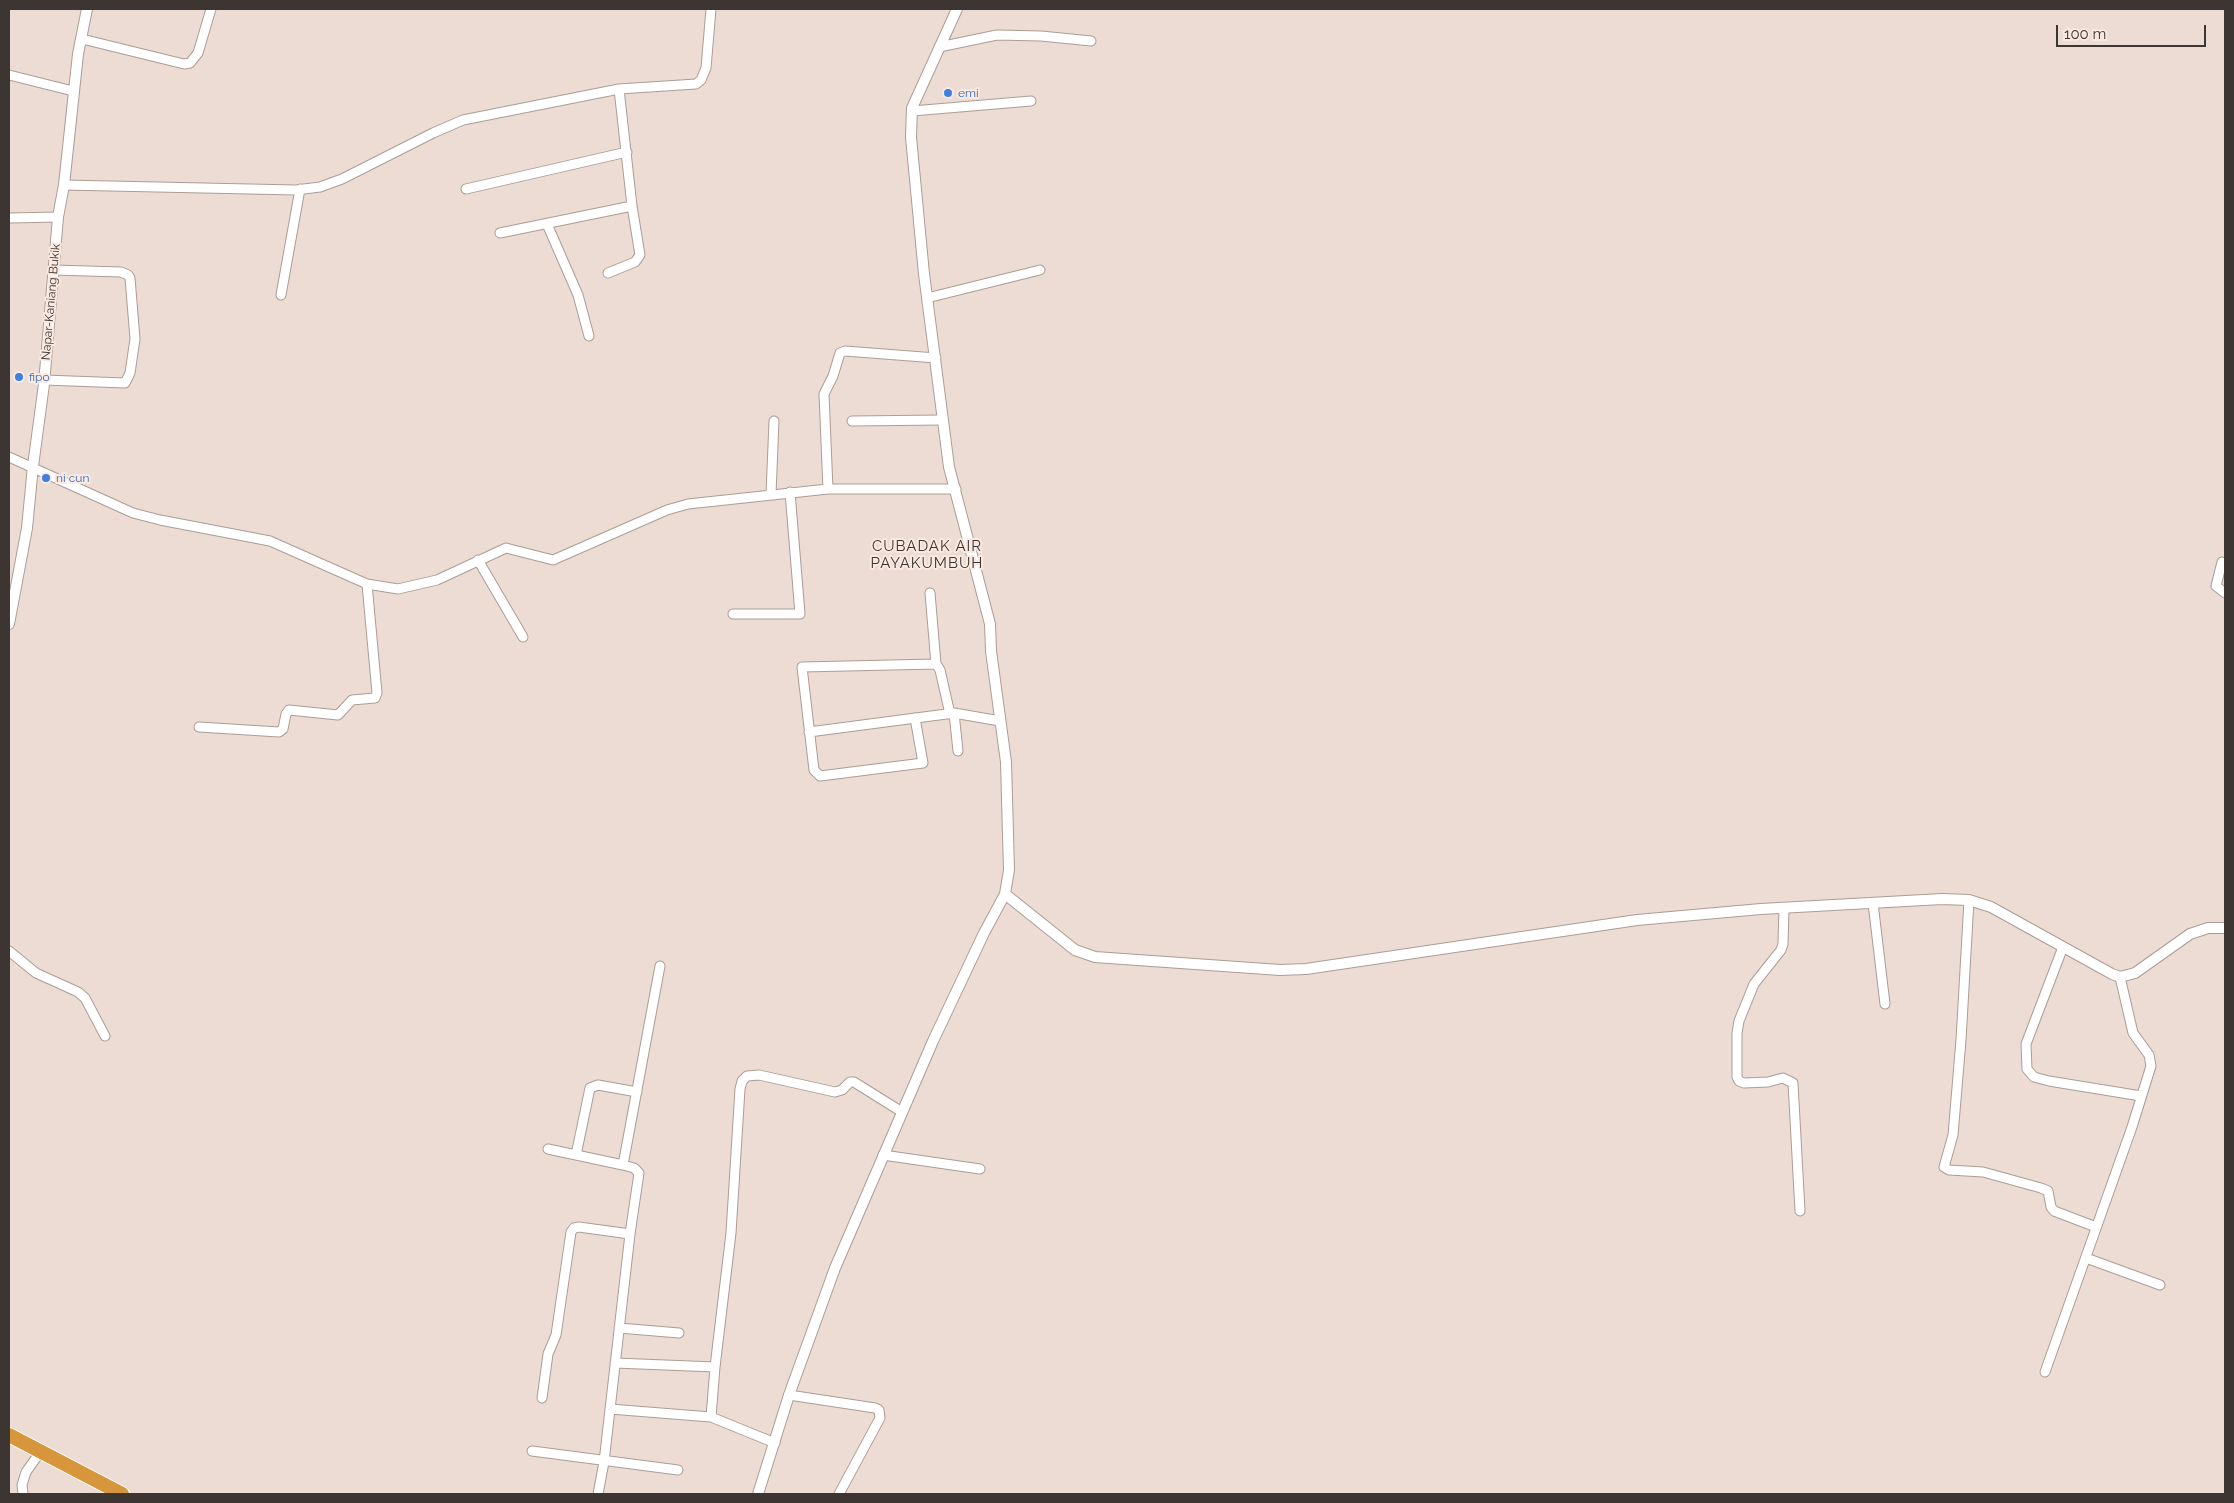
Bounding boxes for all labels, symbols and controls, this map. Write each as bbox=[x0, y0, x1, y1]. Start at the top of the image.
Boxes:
scale bar bbox=[2059, 15, 2209, 47]
text: 100 m bbox=[2064, 25, 2106, 43]
place label: emi bbox=[958, 86, 979, 100]
marker: emi bbox=[942, 87, 954, 99]
street label: Napar-Kaniang Bukik bbox=[39, 243, 63, 361]
place label: fipo bbox=[29, 370, 50, 384]
marker: fipo bbox=[13, 371, 25, 383]
place label: ni cun bbox=[56, 471, 89, 485]
marker: ni cun bbox=[40, 472, 52, 484]
district label: CUBADAK AIR PAYAKUMBUH bbox=[869, 537, 985, 572]

